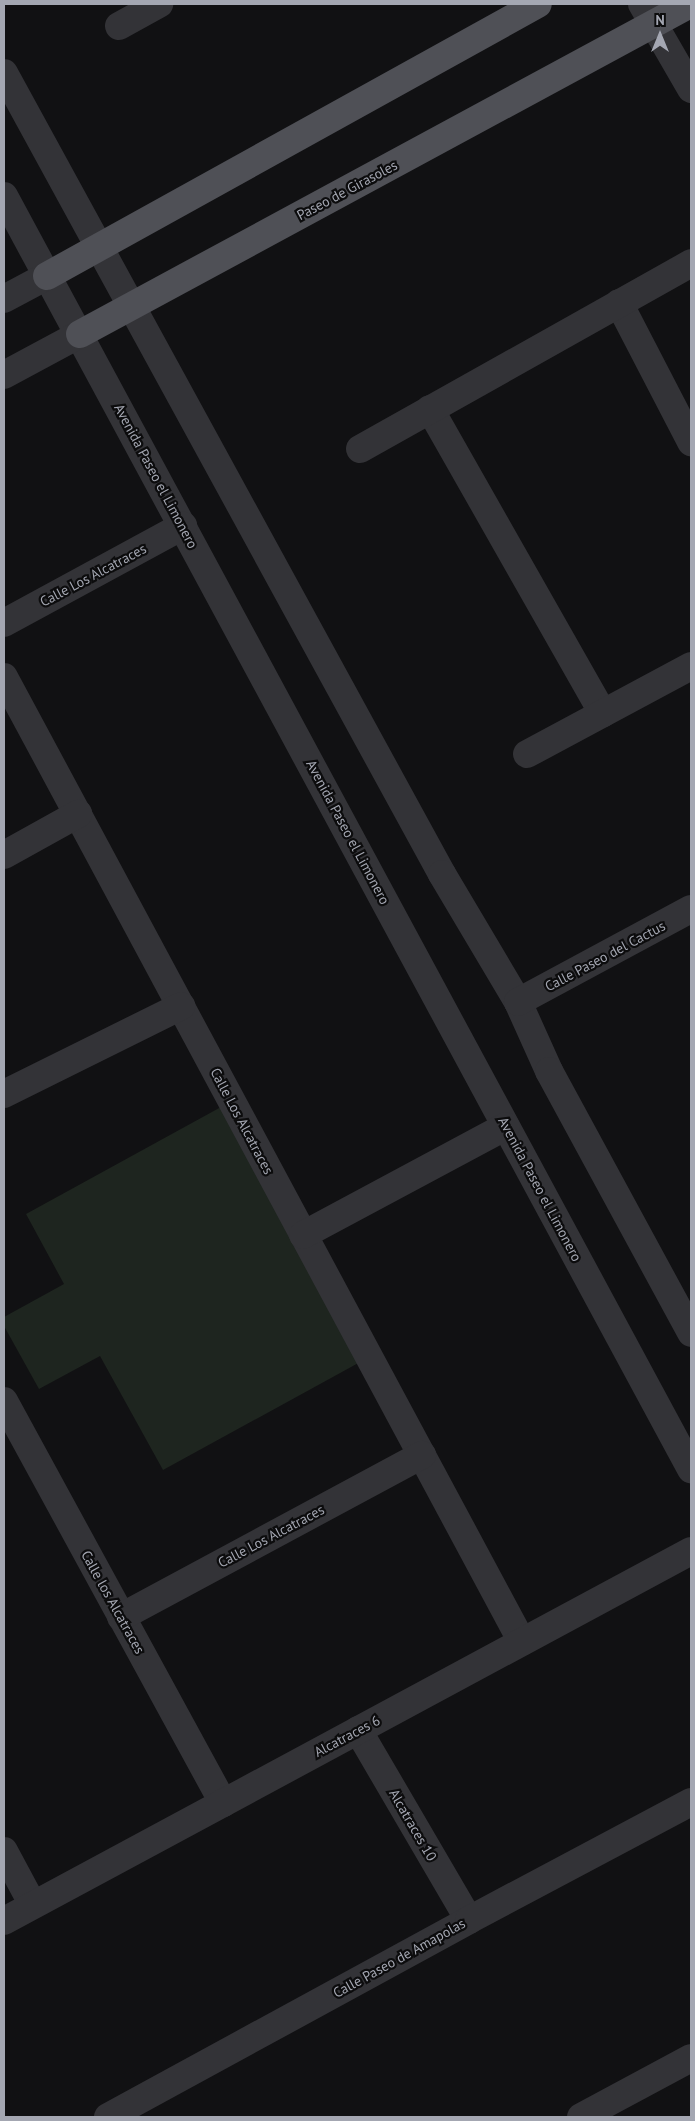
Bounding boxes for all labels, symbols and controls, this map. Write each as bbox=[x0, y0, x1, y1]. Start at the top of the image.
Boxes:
north arrow bbox=[635, 10, 685, 60]
text: N bbox=[655, 11, 665, 29]
street label: Paseo de Girasoles bbox=[294, 156, 400, 224]
street label: Avenida Paseo el Limonero bbox=[111, 401, 201, 551]
street label: Calle Los Alcatraces bbox=[37, 540, 149, 610]
street label: Avenida Paseo el Limonero bbox=[303, 757, 393, 907]
street label: Calle Paseo del Cactus bbox=[542, 917, 668, 995]
street label: Calle Los Alcatraces bbox=[207, 1065, 277, 1177]
street label: Avenida Paseo el Limonero bbox=[495, 1114, 585, 1264]
street label: Calle Los Alcatraces bbox=[215, 1501, 327, 1571]
street label: Calle los Alcatraces bbox=[78, 1547, 148, 1657]
street label: Alcatraces 6 bbox=[311, 1712, 383, 1760]
street label: Alcatraces 10 bbox=[386, 1786, 440, 1864]
street label: Calle Paseo de Amapolas bbox=[330, 1915, 468, 2001]

